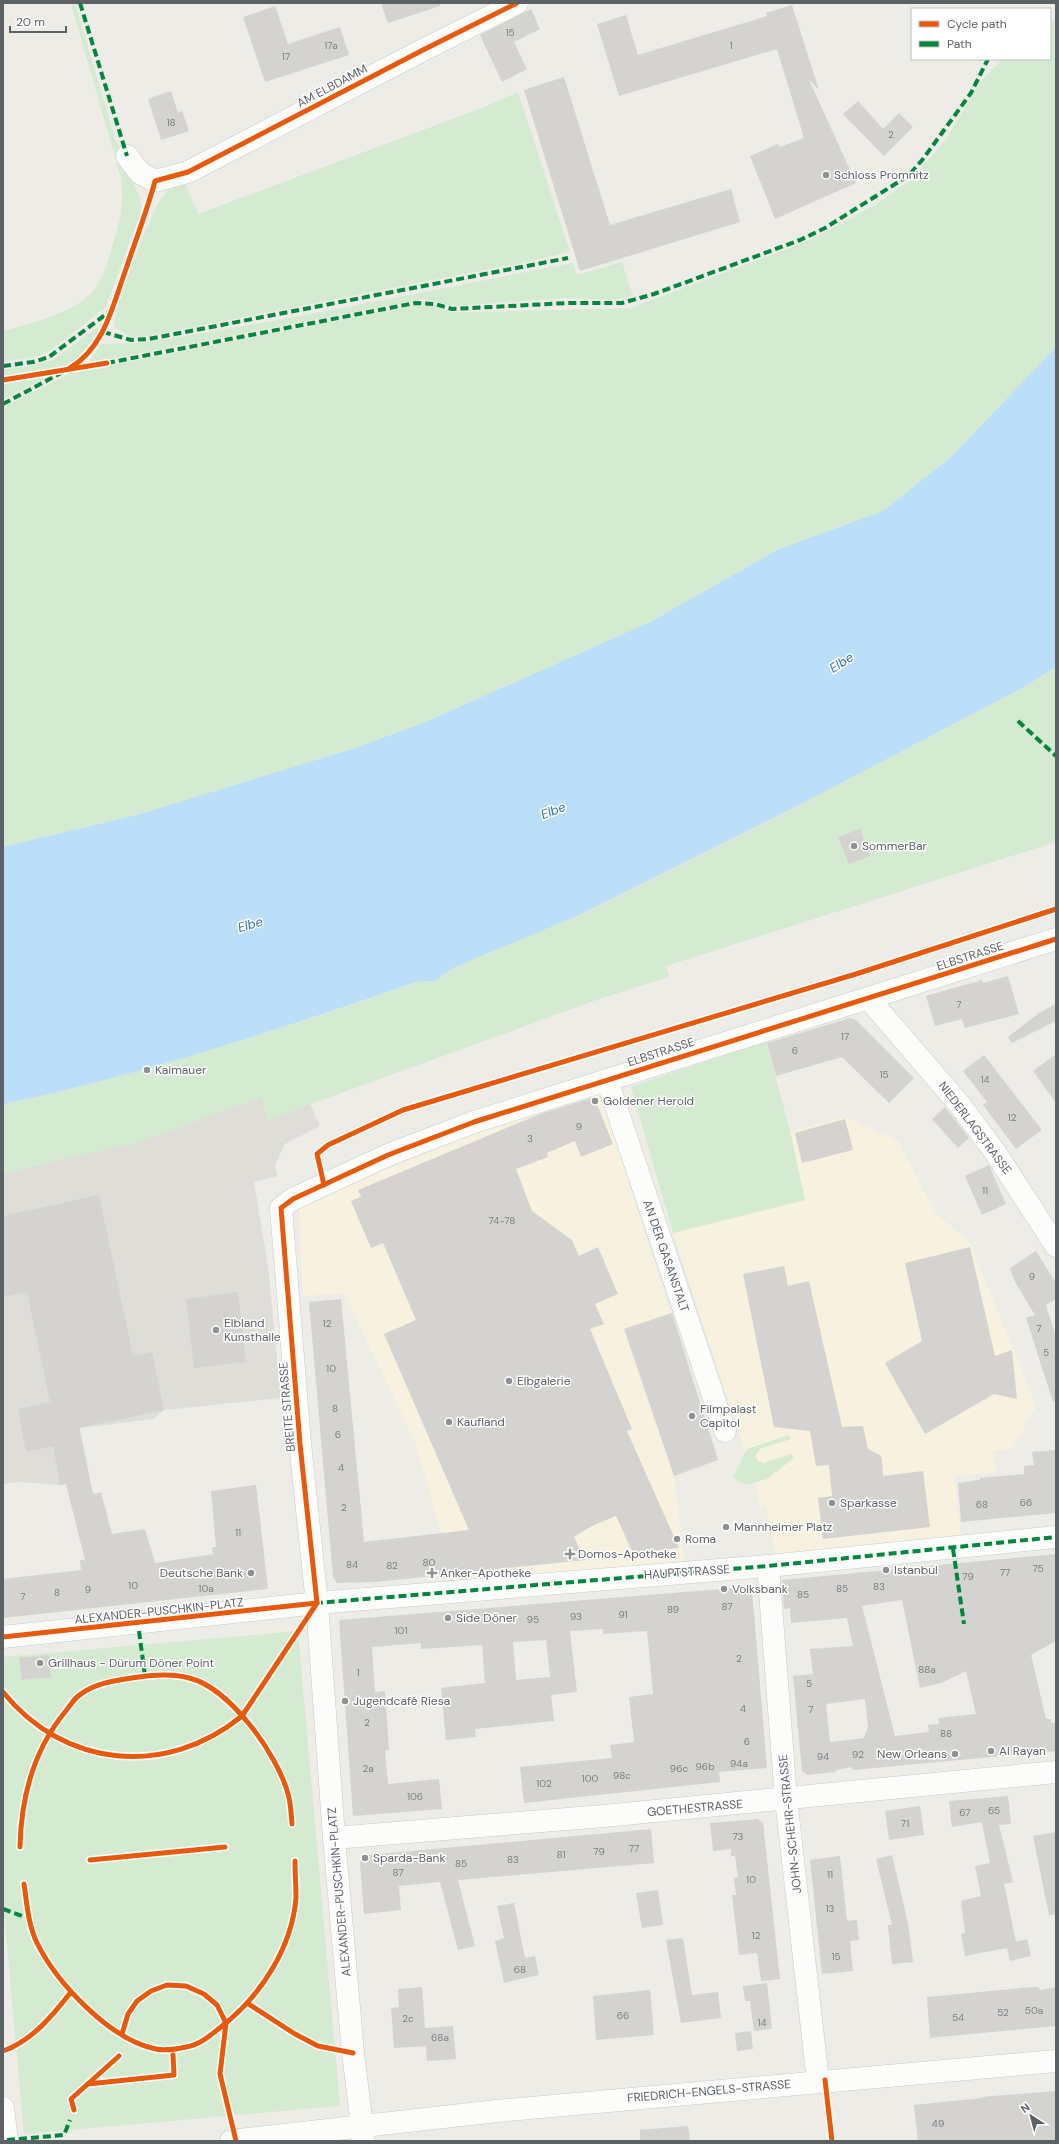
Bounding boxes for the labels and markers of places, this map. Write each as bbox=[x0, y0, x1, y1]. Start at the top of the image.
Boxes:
place label: Schloss Promnitz bbox=[834, 167, 929, 183]
marker: Schloss Promnitz bbox=[821, 170, 831, 180]
place label: SommerBar bbox=[862, 838, 927, 854]
marker: SommerBar bbox=[849, 841, 859, 851]
place label: Kaimauer bbox=[155, 1062, 207, 1078]
marker: Kaimauer bbox=[142, 1065, 152, 1075]
place label: Goldener Herold bbox=[603, 1093, 694, 1109]
marker: Goldener Herold bbox=[590, 1096, 600, 1106]
place label: Elbland Kunsthalle bbox=[224, 1315, 281, 1345]
marker: Elbland Kunsthalle bbox=[211, 1325, 221, 1335]
place label: Elbgalerie bbox=[517, 1373, 571, 1389]
marker: Elbgalerie bbox=[504, 1376, 514, 1386]
place label: Filmpalast Capitol bbox=[700, 1401, 757, 1431]
marker: Filmpalast Capitol bbox=[687, 1411, 697, 1421]
place label: Kaufland bbox=[457, 1414, 505, 1430]
marker: Kaufland bbox=[444, 1417, 454, 1427]
place label: Sparkasse bbox=[840, 1495, 897, 1511]
marker: Sparkasse bbox=[827, 1498, 837, 1508]
place label: Mannheimer Platz bbox=[734, 1519, 832, 1535]
marker: Mannheimer Platz bbox=[721, 1522, 731, 1532]
place label: Roma bbox=[685, 1531, 716, 1547]
marker: Roma bbox=[672, 1534, 682, 1544]
place label: Domos-Apotheke bbox=[578, 1546, 677, 1562]
marker: Domos-Apotheke bbox=[565, 1549, 575, 1559]
place label: Istanbul bbox=[894, 1562, 938, 1578]
place label: Deutsche Bank bbox=[160, 1565, 243, 1581]
place label: Anker-Apotheke bbox=[440, 1565, 531, 1581]
marker: Istanbul bbox=[881, 1565, 891, 1575]
marker: Deutsche Bank bbox=[246, 1568, 256, 1578]
marker: Anker-Apotheke bbox=[427, 1568, 437, 1578]
place label: Volksbank bbox=[732, 1581, 788, 1597]
marker: Volksbank bbox=[719, 1584, 729, 1594]
place label: Side Döner bbox=[456, 1610, 517, 1626]
marker: Side Döner bbox=[443, 1613, 453, 1623]
place label: Grillhaus - Dürum Döner Point bbox=[48, 1655, 215, 1671]
marker: Grillhaus - Dürum Döner Point bbox=[35, 1658, 45, 1668]
place label: Jugendcafé Riesa bbox=[353, 1693, 450, 1709]
marker: Jugendcafé Riesa bbox=[340, 1696, 350, 1706]
place label: Al Rayan bbox=[999, 1743, 1046, 1759]
place label: New Orleans bbox=[877, 1746, 947, 1762]
marker: Al Rayan bbox=[986, 1746, 996, 1756]
marker: New Orleans bbox=[950, 1749, 960, 1759]
place label: Sparda-Bank bbox=[373, 1850, 445, 1866]
marker: Sparda-Bank bbox=[360, 1853, 370, 1863]

